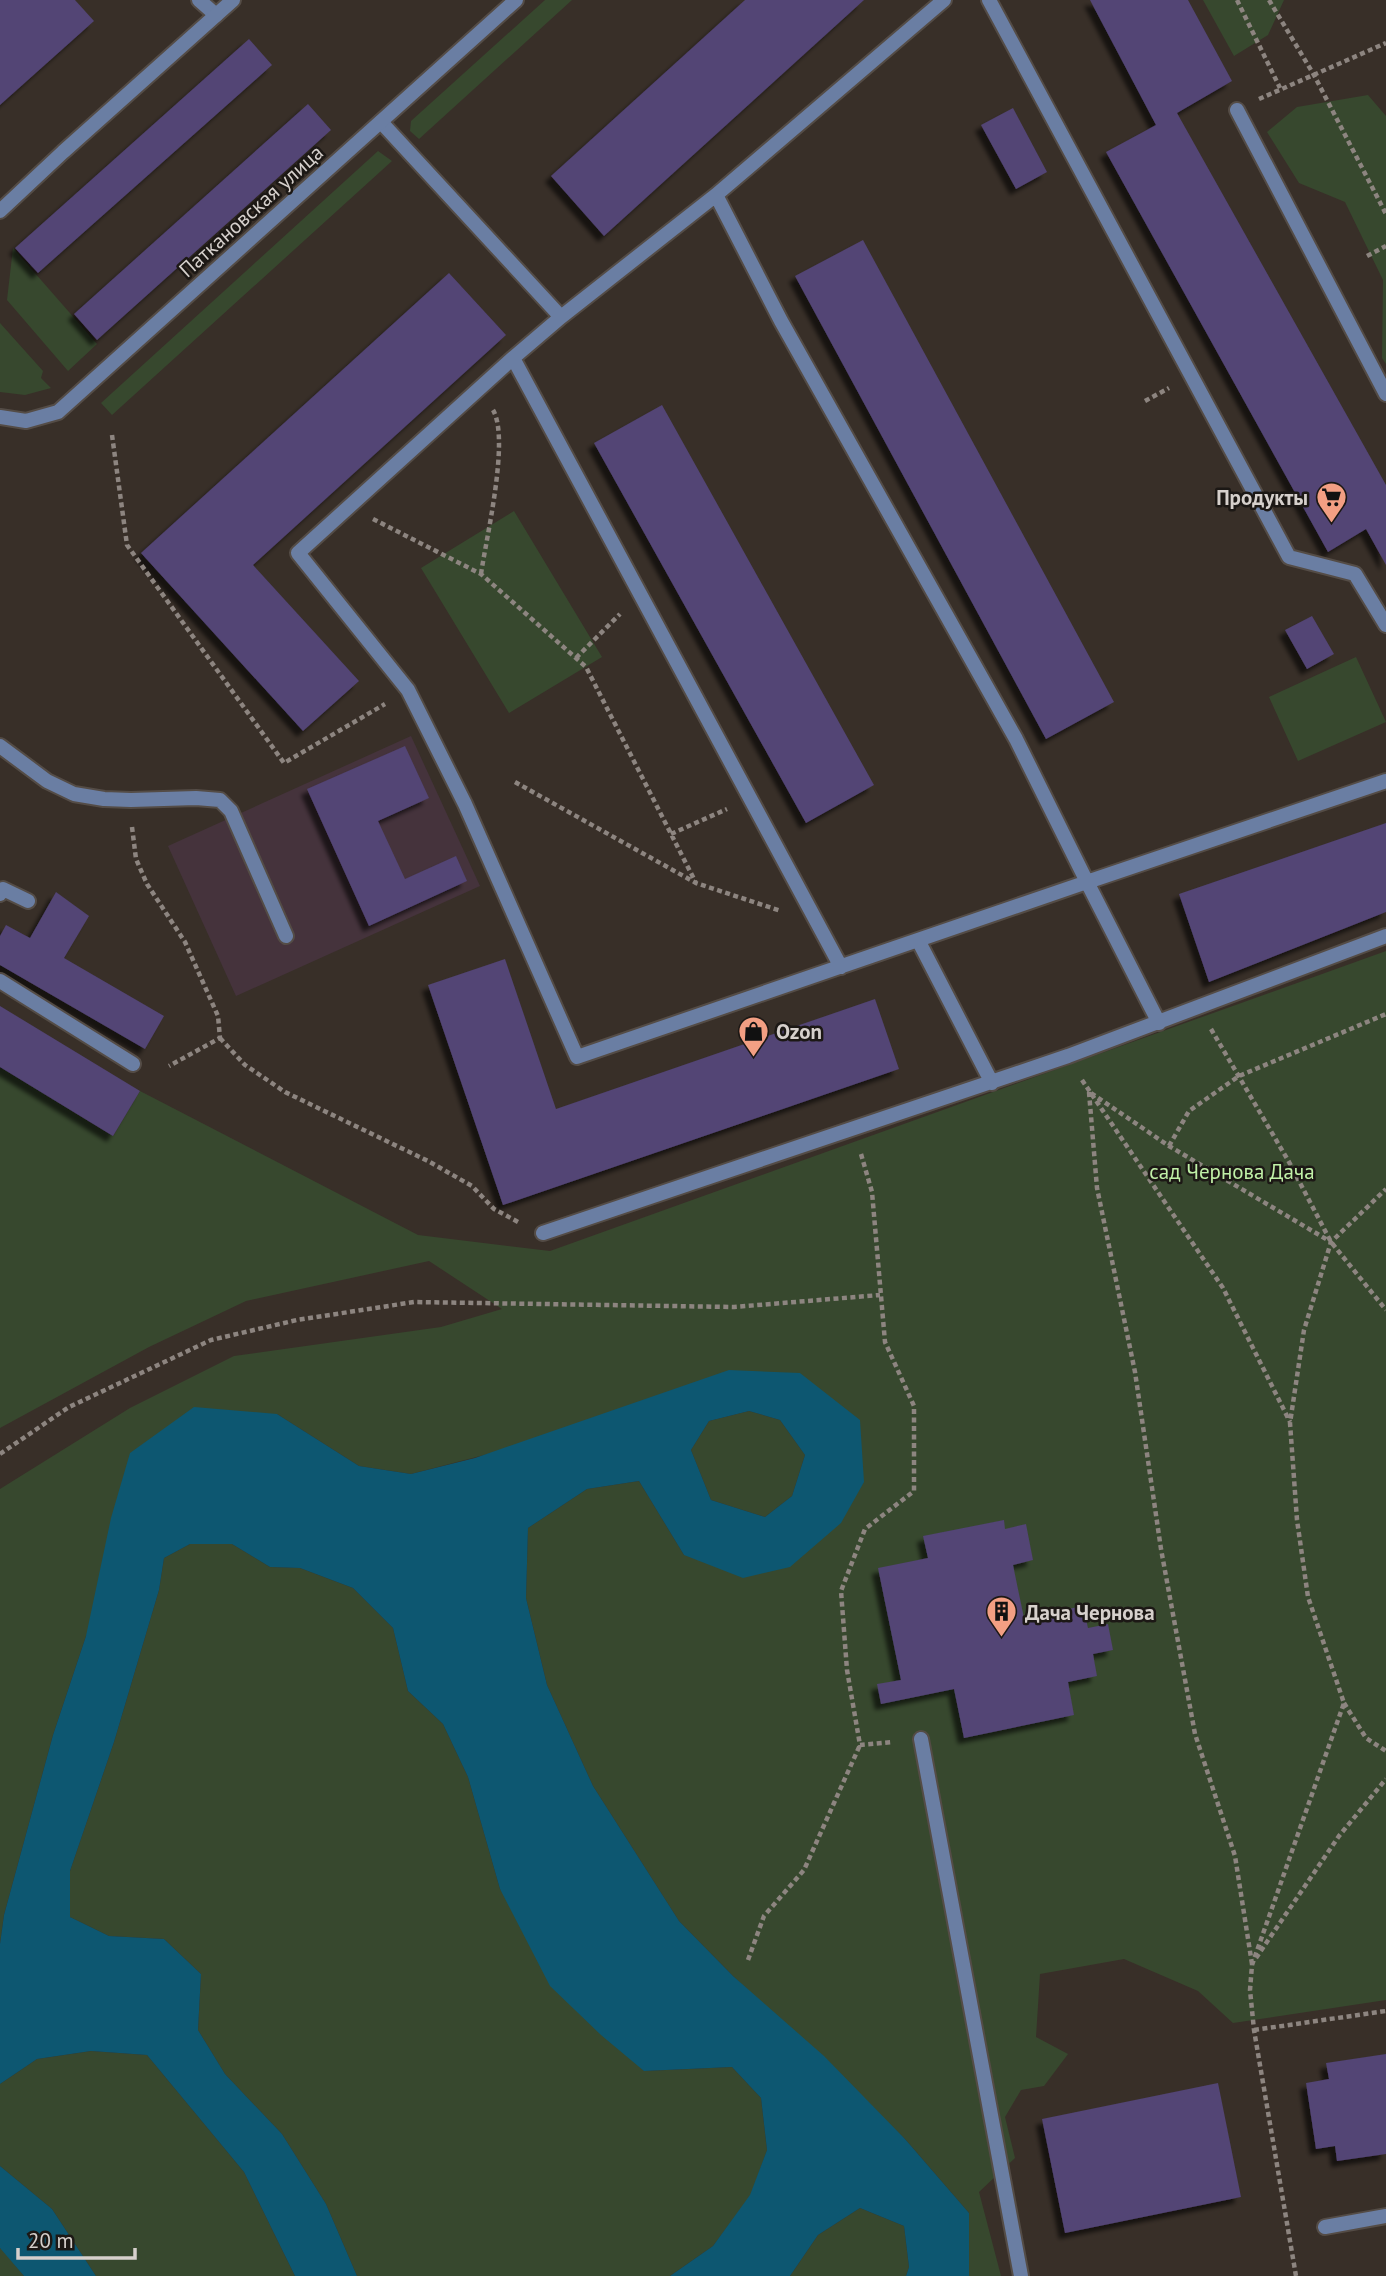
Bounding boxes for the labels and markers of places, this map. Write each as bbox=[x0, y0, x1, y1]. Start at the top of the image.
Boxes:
supermarket icon: Продукты bbox=[1314, 480, 1348, 524]
place label: Продукты bbox=[1216, 484, 1308, 511]
shop icon: Ozon bbox=[736, 1014, 770, 1058]
place label: Ozon bbox=[776, 1018, 822, 1045]
building icon: Дача Чернова bbox=[985, 1595, 1019, 1639]
place label: Дача Чернова bbox=[1025, 1599, 1155, 1626]

